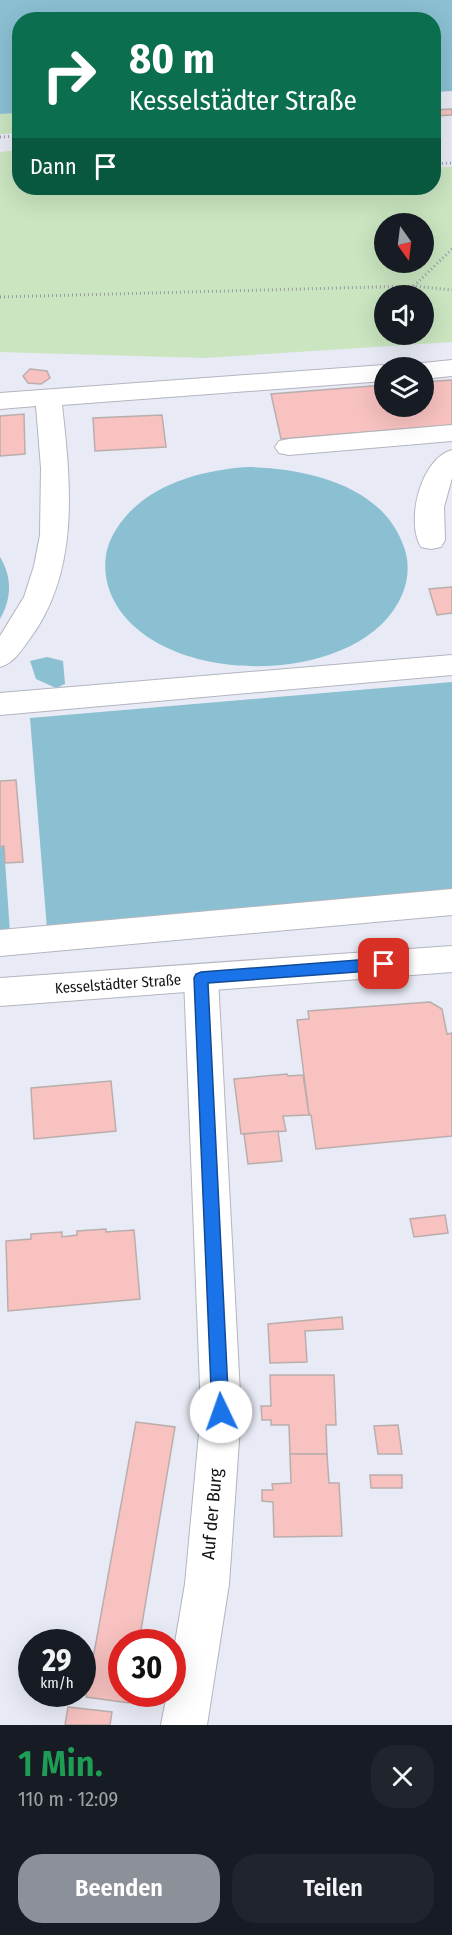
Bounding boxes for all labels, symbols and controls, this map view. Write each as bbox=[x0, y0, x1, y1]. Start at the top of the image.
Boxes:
text: 80 m bbox=[129, 34, 215, 84]
icon: right bbox=[30, 36, 108, 114]
text: Kesselstädter Straße bbox=[129, 85, 357, 117]
icon: arrive bbox=[89, 150, 122, 183]
text: Dann bbox=[30, 153, 77, 180]
north arrow bbox=[374, 213, 434, 273]
map controls bbox=[374, 213, 434, 417]
button: sound bbox=[374, 285, 434, 345]
button: layers bbox=[374, 357, 434, 417]
pin bbox=[358, 938, 409, 989]
icon: arrive bbox=[367, 947, 400, 980]
street label: Kesselstädter Straße bbox=[54, 971, 182, 997]
position arrow bbox=[189, 1380, 253, 1444]
street label: Auf der Burg bbox=[197, 1467, 227, 1560]
speed limit sign: 30 bbox=[108, 1629, 186, 1707]
text: 29 bbox=[42, 1643, 72, 1679]
text: km/h bbox=[40, 1674, 74, 1692]
text: 1 Min. bbox=[18, 1742, 103, 1786]
button: close bbox=[371, 1745, 434, 1808]
text: 110 m · 12:09 bbox=[18, 1787, 118, 1811]
button: Beenden bbox=[18, 1854, 220, 1923]
button: Teilen bbox=[232, 1854, 434, 1923]

